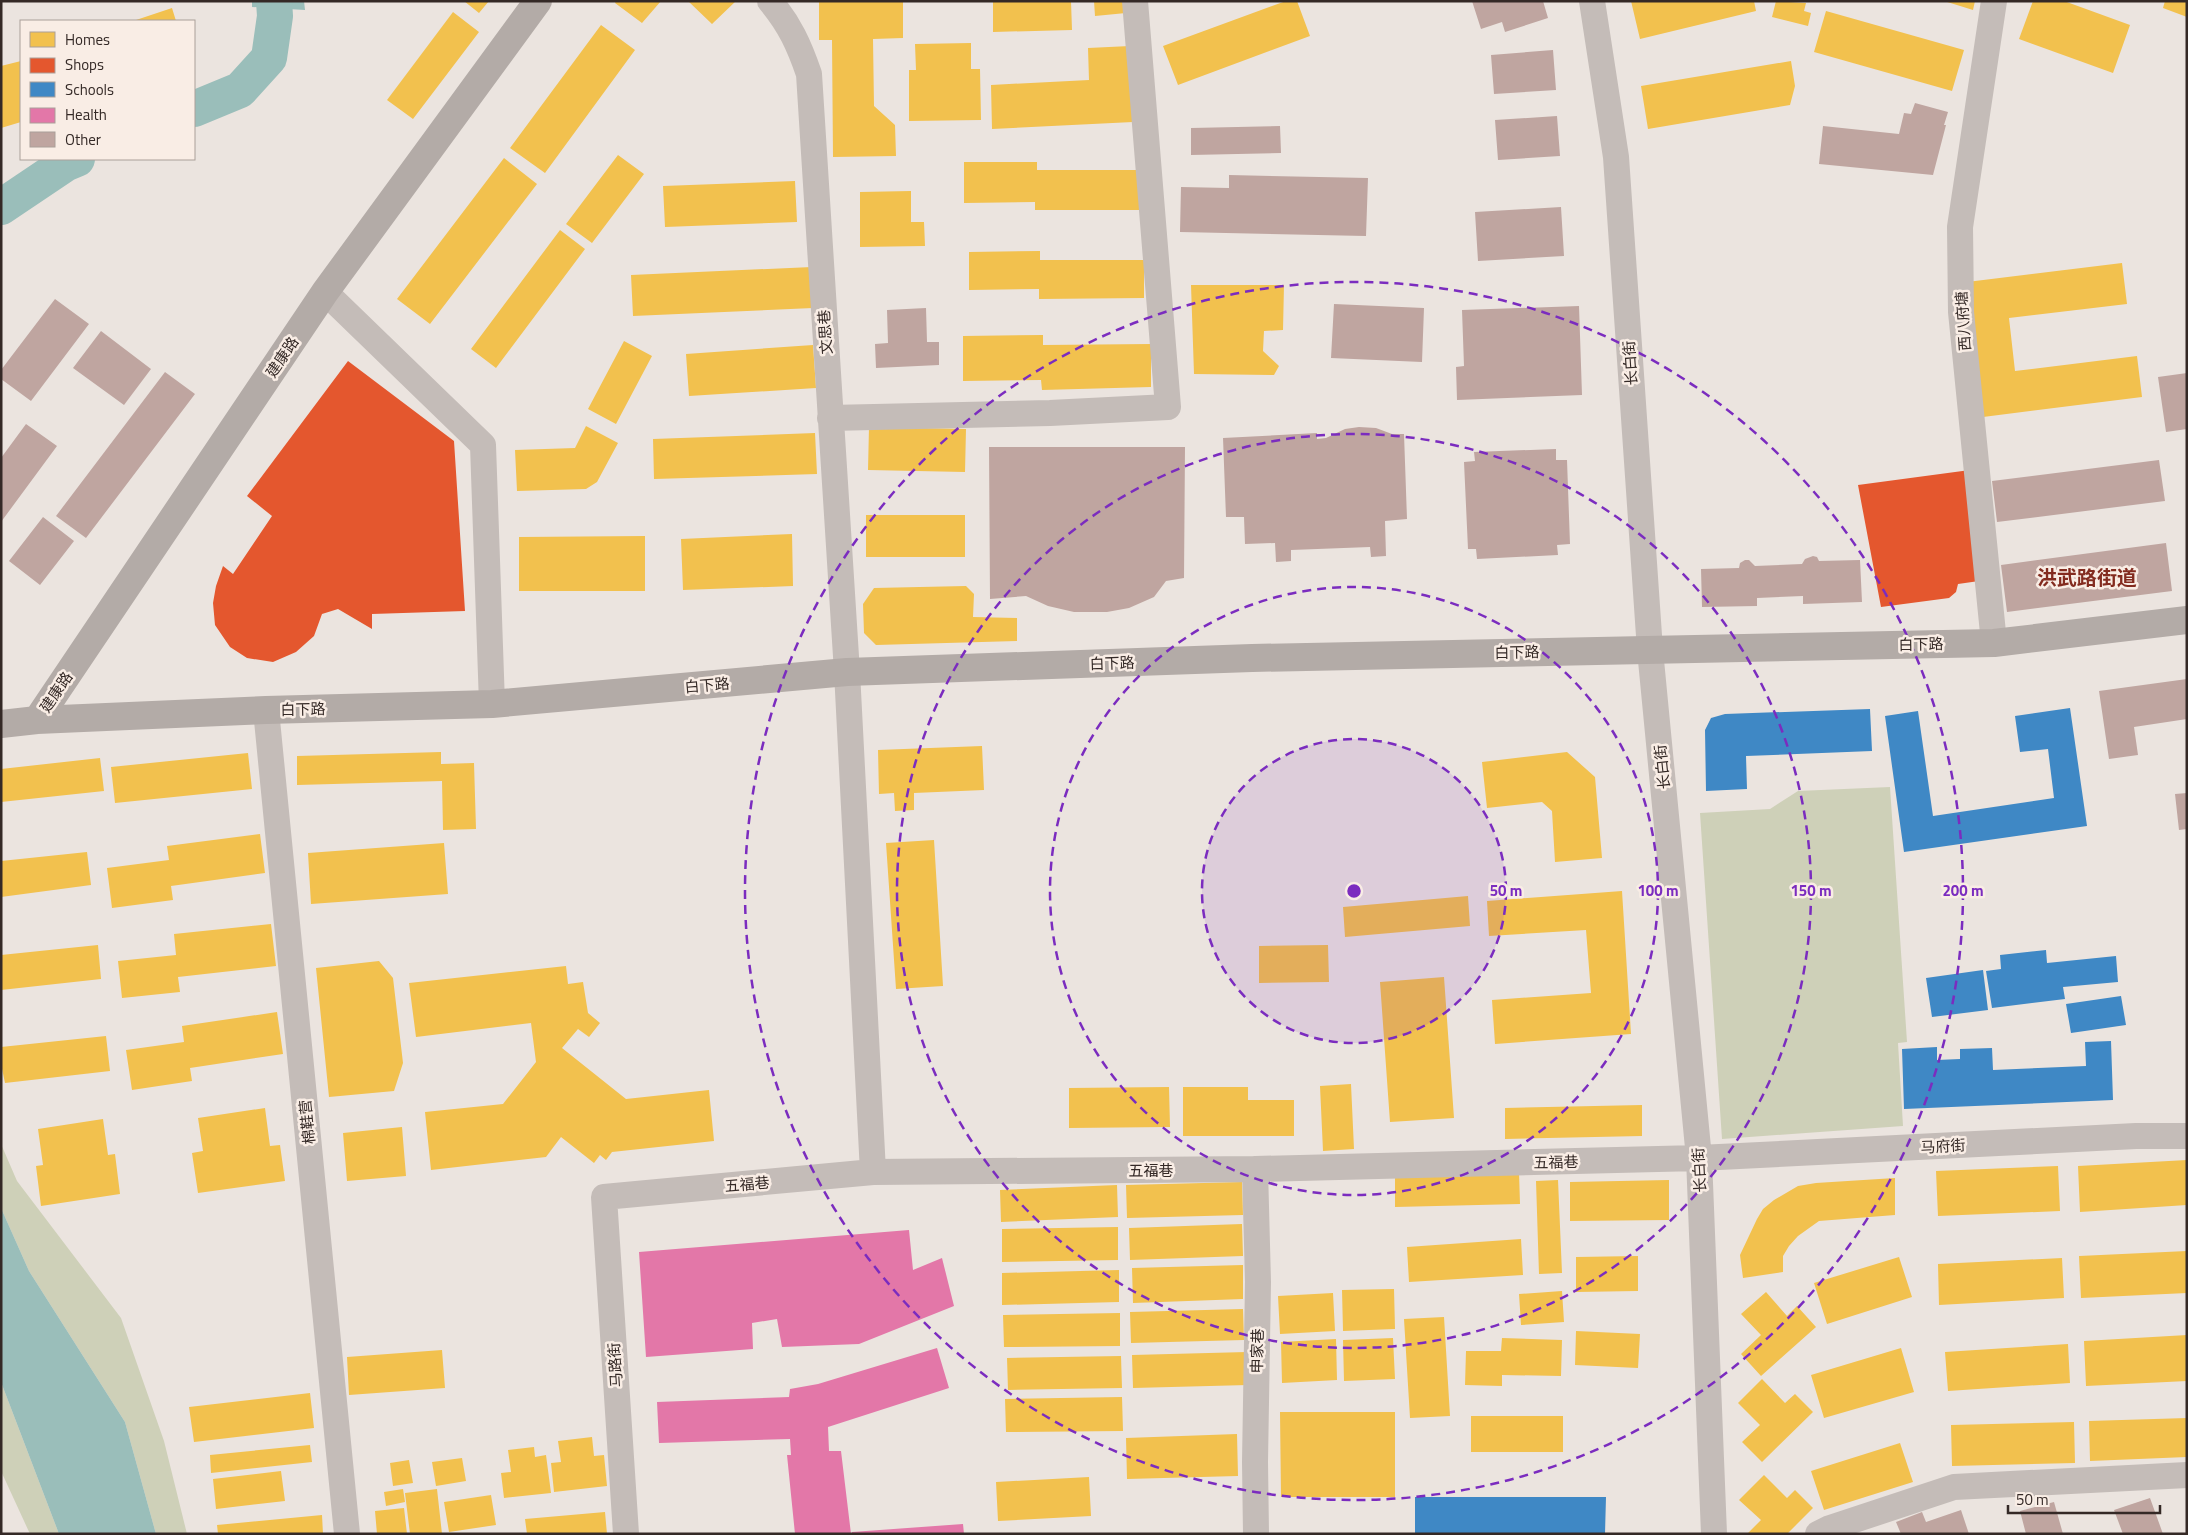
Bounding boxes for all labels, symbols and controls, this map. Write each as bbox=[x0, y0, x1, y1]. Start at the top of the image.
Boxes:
legend bbox=[20, 20, 195, 160]
text: Homes bbox=[65, 28, 110, 51]
text: Shops bbox=[65, 53, 104, 76]
text: Schools bbox=[65, 78, 114, 101]
text: Health bbox=[65, 103, 107, 126]
text: Other bbox=[65, 128, 101, 151]
street label: 西八府塘 bbox=[1949, 290, 1977, 352]
street label: 文思巷 bbox=[812, 309, 838, 355]
street label: 建康路 bbox=[260, 332, 304, 382]
street label: 长白街 bbox=[1617, 340, 1643, 386]
district label: 洪武路街道 bbox=[2037, 562, 2137, 593]
street label: 白下路 bbox=[1898, 632, 1944, 656]
street label: 白下路 bbox=[1494, 640, 1540, 664]
street label: 白下路 bbox=[1089, 651, 1135, 675]
street label: 建康路 bbox=[34, 667, 78, 717]
street label: 白下路 bbox=[684, 672, 730, 698]
street label: 白下路 bbox=[280, 697, 326, 721]
street label: 长白街 bbox=[1648, 743, 1676, 791]
text: 50 m bbox=[1490, 879, 1522, 902]
text: 100 m bbox=[1637, 879, 1679, 902]
text: 150 m bbox=[1790, 879, 1832, 902]
text: 200 m bbox=[1942, 879, 1984, 902]
centre of rings bbox=[1345, 882, 1363, 900]
street label: 棉鞋营 bbox=[293, 1098, 321, 1146]
street label: 马府街 bbox=[1920, 1133, 1966, 1159]
street label: 长白街 bbox=[1686, 1147, 1712, 1193]
street label: 五福巷 bbox=[1533, 1150, 1579, 1174]
street label: 五福巷 bbox=[1128, 1159, 1174, 1182]
street label: 五福巷 bbox=[724, 1171, 770, 1197]
street label: 申家巷 bbox=[1245, 1328, 1269, 1374]
street label: 马路街 bbox=[602, 1342, 628, 1388]
scale bar bbox=[2008, 1482, 2160, 1514]
text: 50 m bbox=[2016, 1488, 2049, 1511]

